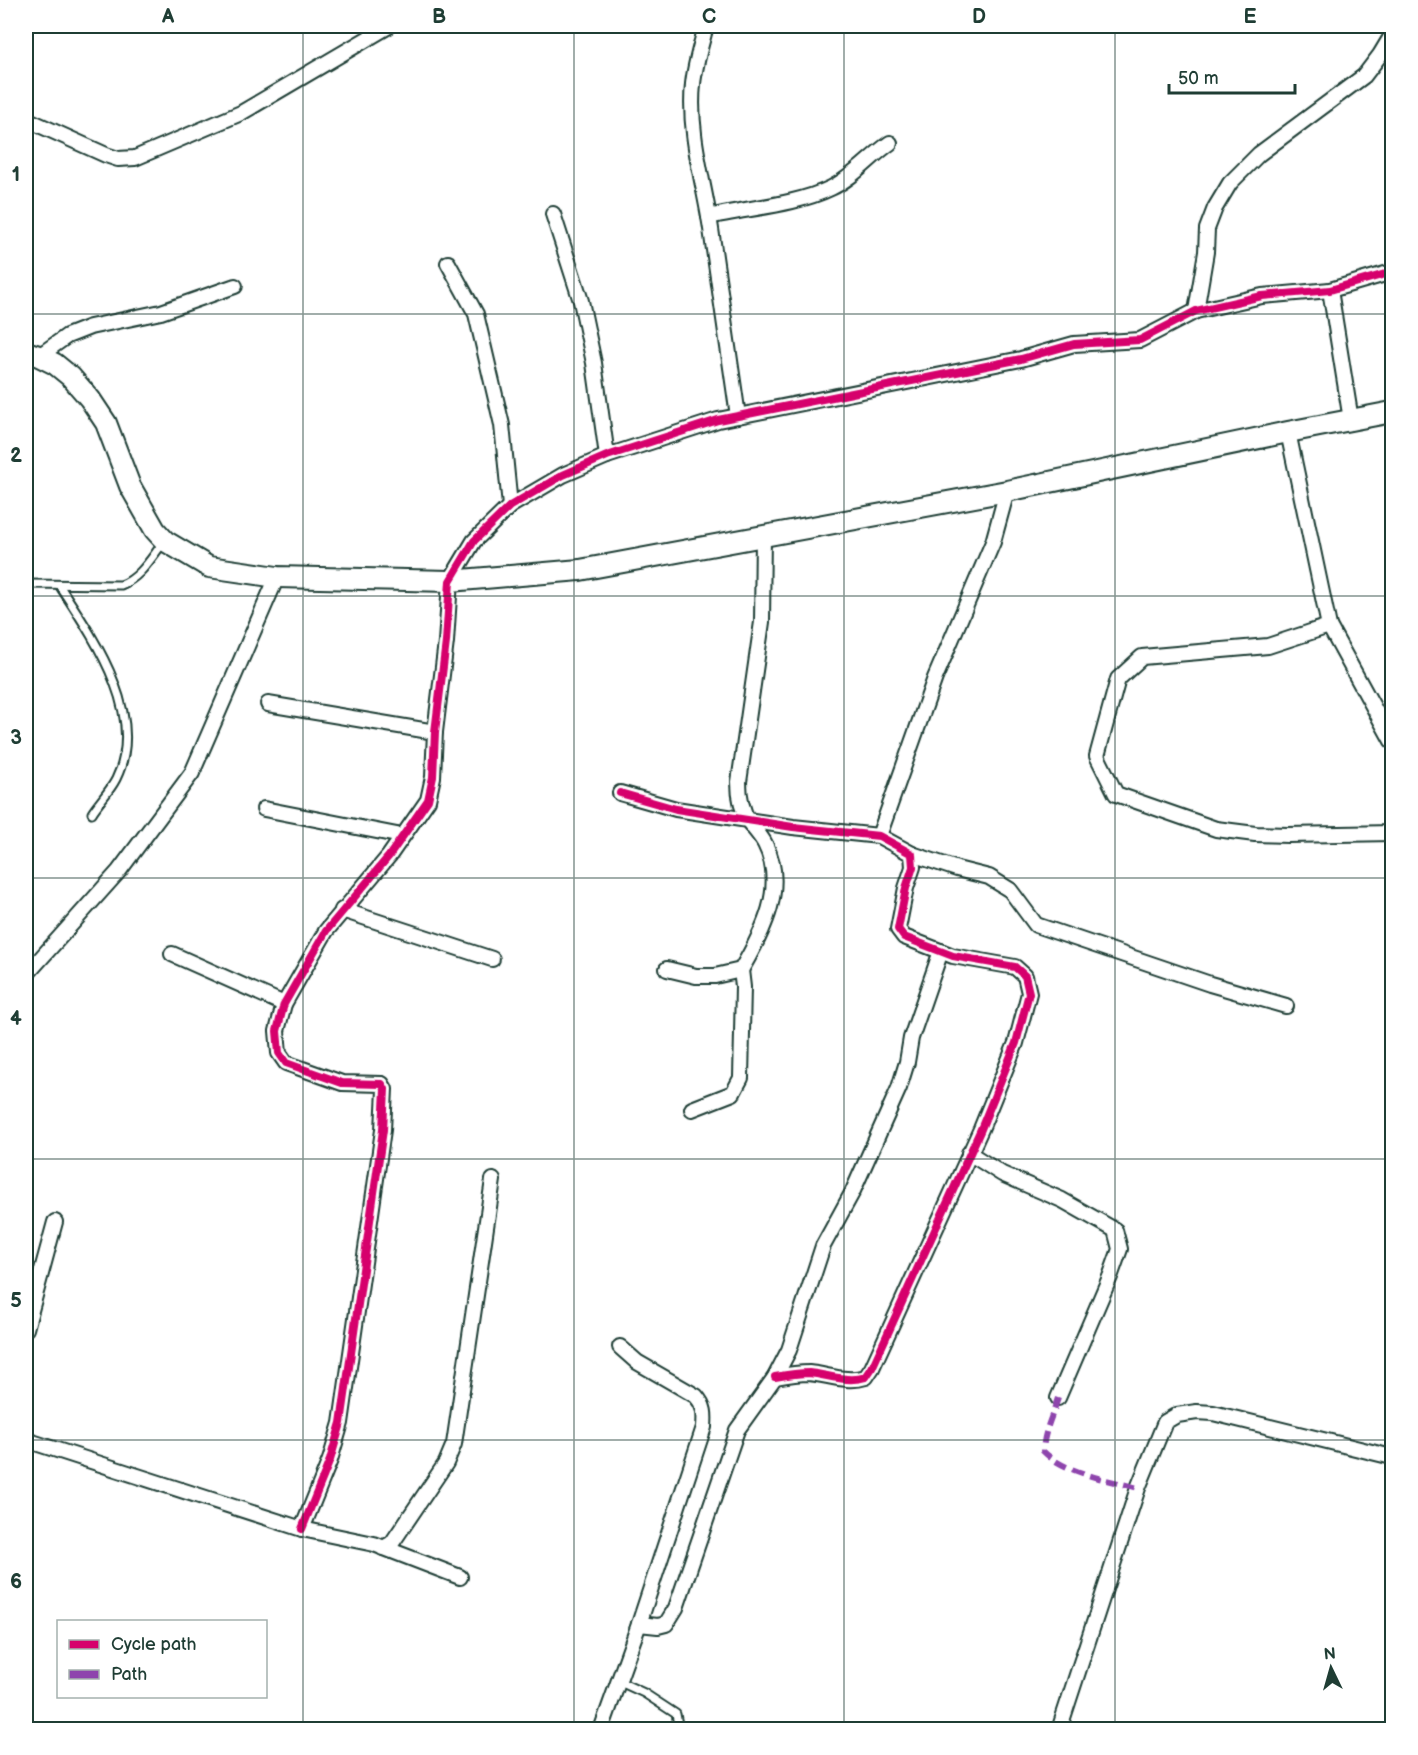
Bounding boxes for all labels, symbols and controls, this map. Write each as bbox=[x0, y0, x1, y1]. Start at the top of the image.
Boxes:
text: A bbox=[161, 5, 175, 29]
text: B bbox=[432, 5, 446, 29]
text: C bbox=[702, 5, 716, 29]
text: D bbox=[972, 5, 986, 29]
text: E bbox=[1244, 5, 1257, 29]
scale bar bbox=[1169, 57, 1295, 95]
text: 50 m bbox=[1178, 68, 1219, 89]
text: 1 bbox=[12, 163, 20, 187]
text: 2 bbox=[10, 444, 22, 468]
text: 3 bbox=[10, 726, 22, 750]
text: 4 bbox=[10, 1007, 22, 1031]
text: 5 bbox=[10, 1289, 22, 1313]
text: 6 bbox=[10, 1570, 22, 1594]
legend bbox=[57, 1620, 267, 1698]
text: Cycle path bbox=[111, 1634, 197, 1655]
north arrow bbox=[1301, 1638, 1361, 1698]
text: N bbox=[1323, 1645, 1337, 1665]
text: Path bbox=[111, 1664, 147, 1685]

